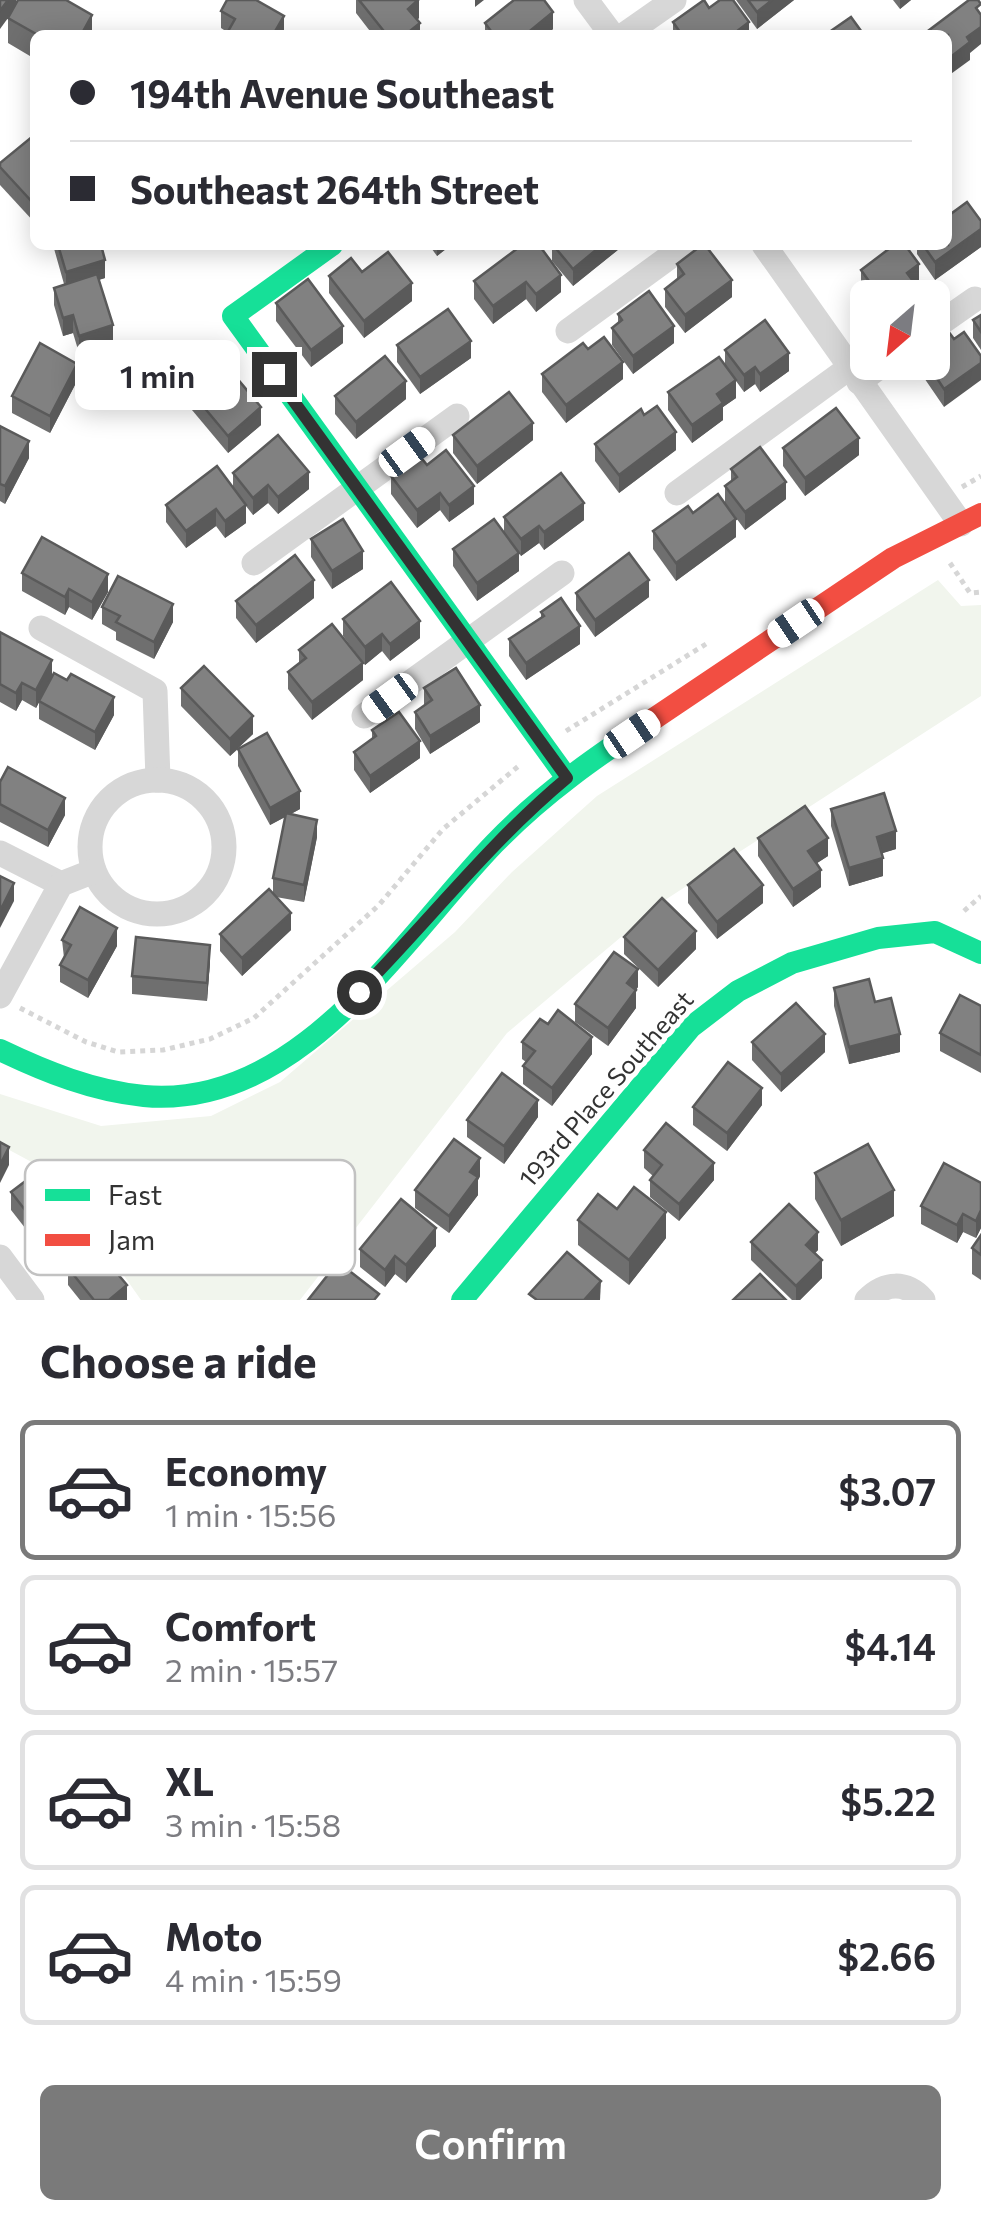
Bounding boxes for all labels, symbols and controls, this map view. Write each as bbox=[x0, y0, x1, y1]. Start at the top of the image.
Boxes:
text: 194th Avenue Southeast bbox=[130, 69, 554, 116]
text: Southeast 264th Street bbox=[130, 165, 539, 212]
north arrow bbox=[850, 280, 950, 380]
map controls bbox=[850, 280, 950, 380]
callout: 1 min bbox=[74, 339, 239, 409]
route end bbox=[252, 352, 297, 397]
text: 1 min bbox=[120, 355, 195, 395]
car bbox=[374, 422, 440, 482]
car bbox=[763, 594, 829, 652]
car bbox=[357, 668, 423, 728]
car bbox=[599, 705, 665, 763]
route start bbox=[337, 970, 382, 1015]
street label: 193rd Place Southeast bbox=[512, 984, 699, 1193]
legend bbox=[25, 1160, 355, 1275]
text: Fast bbox=[108, 1177, 162, 1211]
text: Jam bbox=[108, 1222, 155, 1256]
text: Choose a ride bbox=[40, 1332, 317, 1387]
icon: car bbox=[45, 1445, 135, 1535]
text: Economy bbox=[165, 1447, 327, 1494]
text: $3.07 bbox=[838, 1467, 936, 1514]
text: 1 min · 15:56 bbox=[165, 1494, 337, 1534]
icon: car bbox=[45, 1600, 135, 1690]
text: Comfort bbox=[165, 1602, 316, 1649]
text: $4.14 bbox=[845, 1622, 936, 1669]
text: 2 min · 15:57 bbox=[165, 1649, 338, 1689]
icon: car bbox=[45, 1755, 135, 1845]
text: XL bbox=[165, 1757, 214, 1804]
text: $5.22 bbox=[840, 1777, 936, 1824]
text: 3 min · 15:58 bbox=[165, 1804, 341, 1844]
icon: car bbox=[45, 1910, 135, 2000]
text: Moto bbox=[165, 1912, 263, 1959]
text: $2.66 bbox=[837, 1932, 936, 1979]
text: 4 min · 15:59 bbox=[165, 1959, 342, 1999]
button: Confirm bbox=[40, 2085, 941, 2200]

